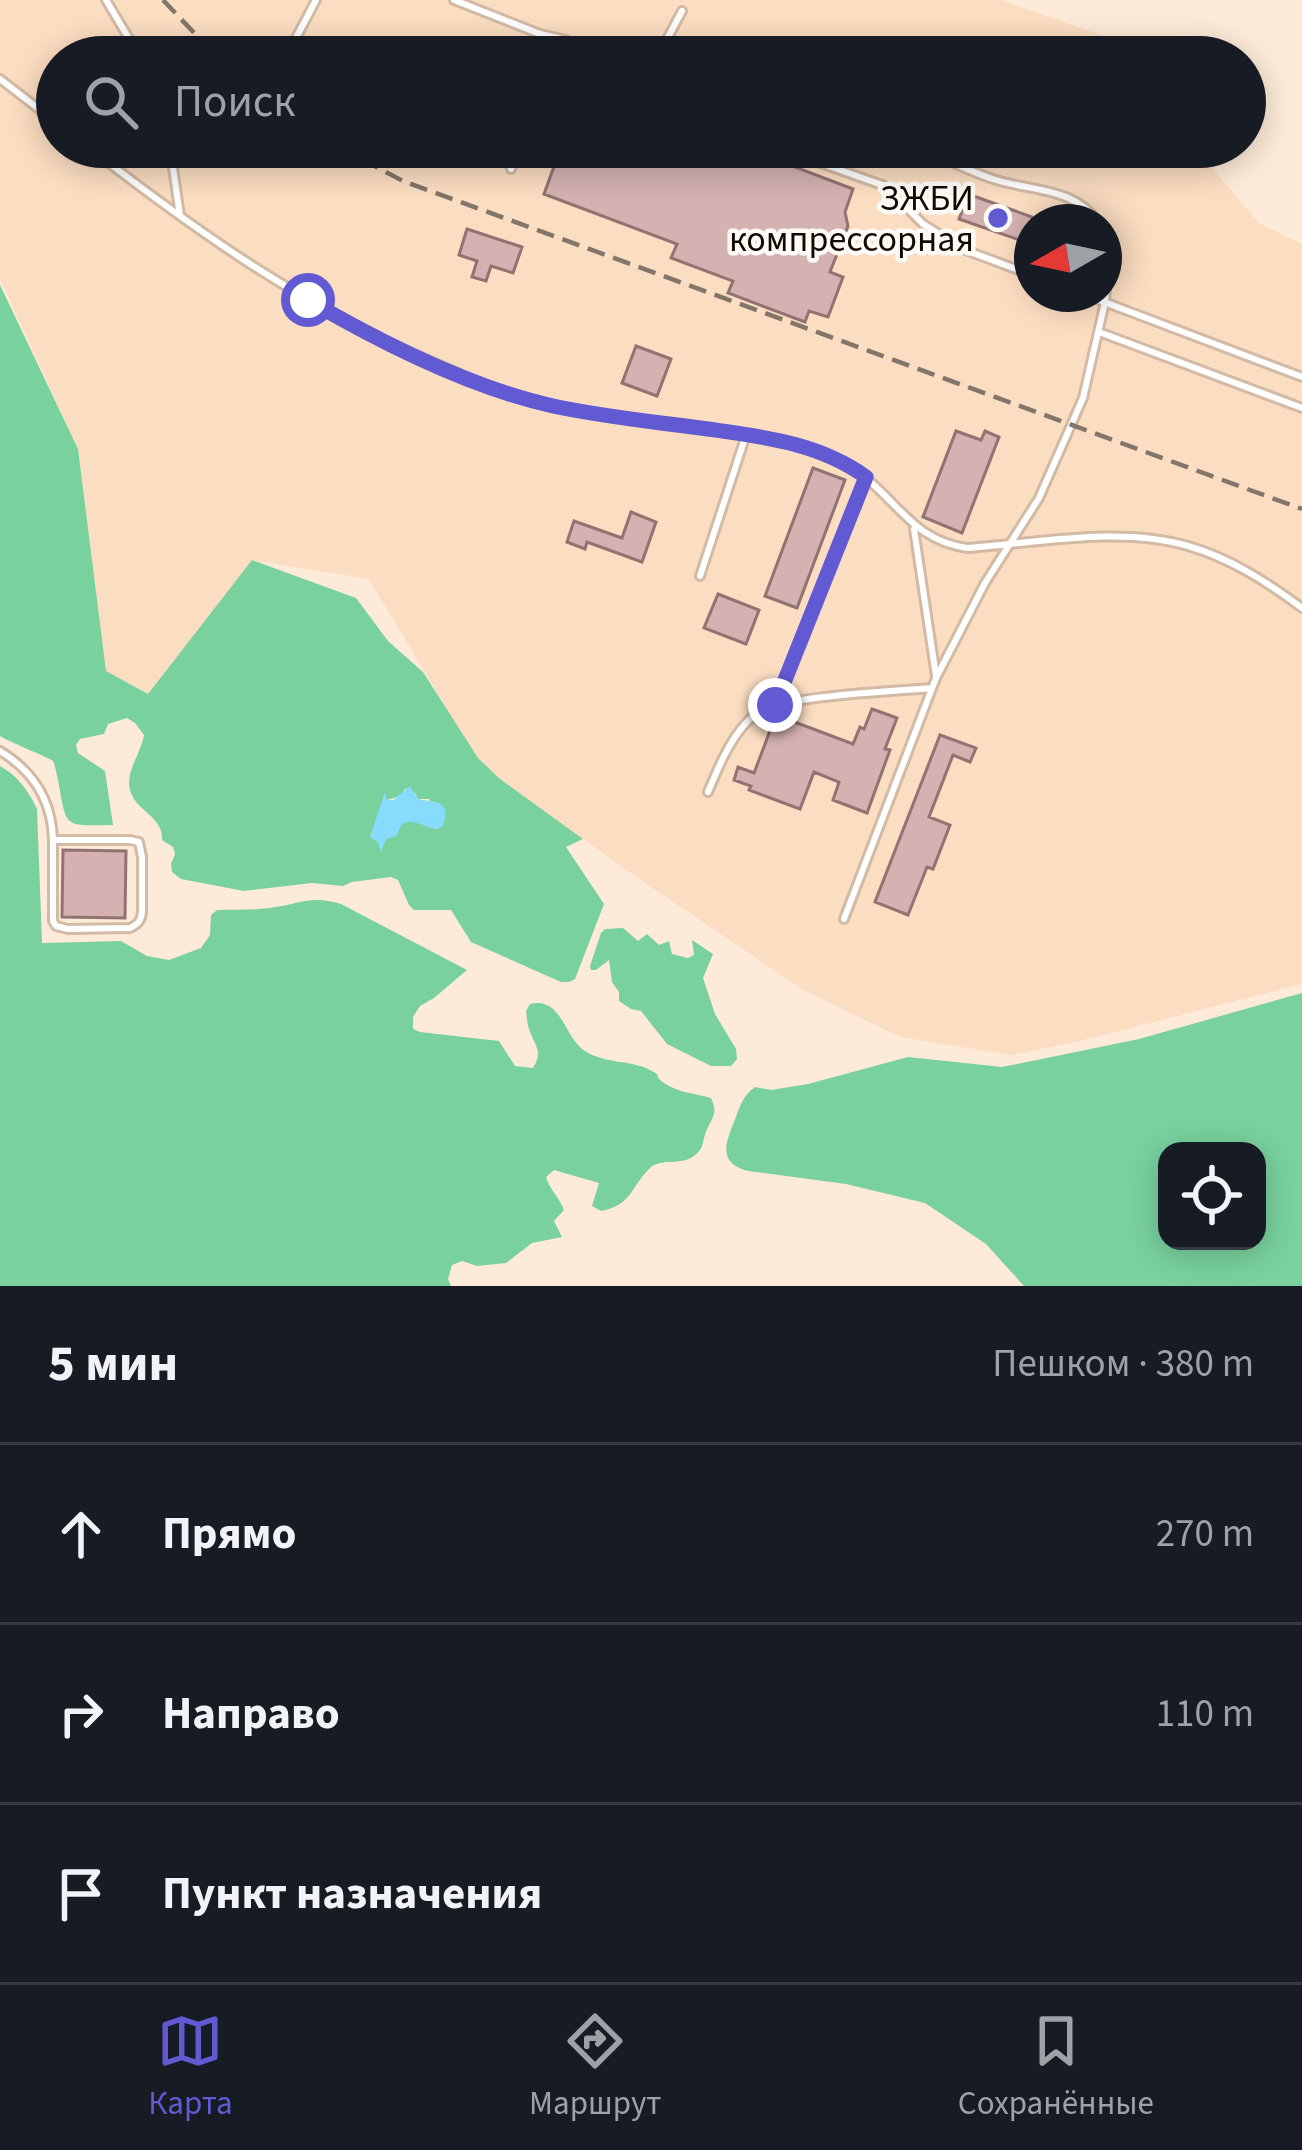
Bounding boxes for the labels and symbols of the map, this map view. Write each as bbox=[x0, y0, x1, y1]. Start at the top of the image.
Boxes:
place label: ЗЖБИ компрессорная bbox=[729, 173, 974, 265]
north arrow bbox=[1014, 204, 1122, 312]
marker: ЗЖБИ компрессорная bbox=[985, 205, 1011, 231]
route start bbox=[281, 273, 335, 327]
route end bbox=[748, 678, 802, 732]

